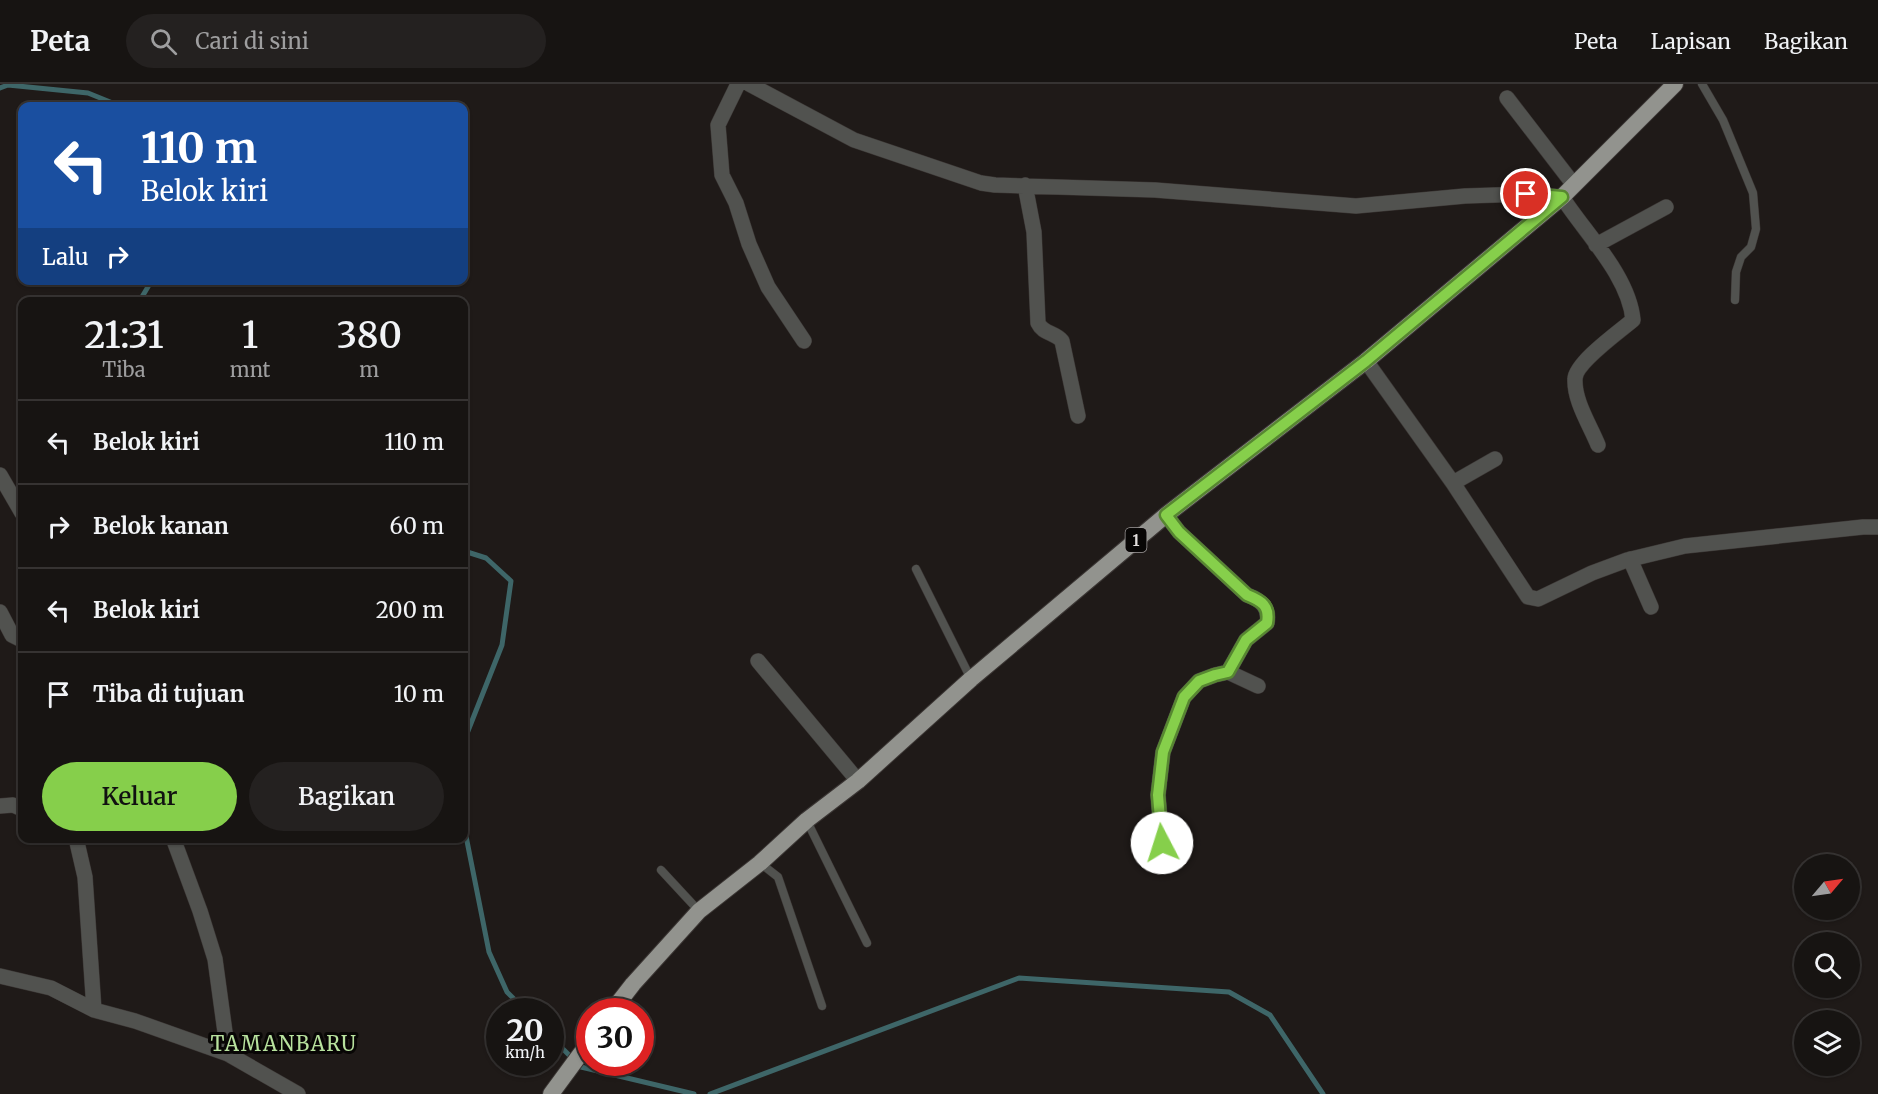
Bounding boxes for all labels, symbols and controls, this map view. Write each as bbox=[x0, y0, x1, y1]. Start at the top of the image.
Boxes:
search box bbox=[126, 14, 546, 68]
text: Peta bbox=[30, 23, 90, 59]
icon: search bbox=[147, 25, 180, 58]
text: Cari di sini bbox=[195, 27, 309, 55]
text: Peta bbox=[1574, 28, 1618, 55]
text: Lapisan bbox=[1651, 28, 1731, 55]
text: Bagikan bbox=[1764, 28, 1848, 55]
text: 110 m bbox=[141, 122, 257, 174]
icon: left bbox=[42, 126, 120, 204]
pin bbox=[1500, 168, 1551, 219]
text: Belok kiri bbox=[141, 174, 268, 208]
icon: arrive bbox=[1509, 177, 1542, 210]
icon: right bbox=[101, 240, 134, 273]
text: Lalu bbox=[42, 243, 89, 271]
text: 21:31 bbox=[84, 313, 164, 358]
text: 1 bbox=[242, 313, 258, 358]
text: 380 bbox=[337, 313, 402, 358]
text: Tiba bbox=[102, 357, 145, 382]
text: mnt bbox=[230, 357, 270, 382]
text: m bbox=[359, 357, 379, 382]
icon: left bbox=[42, 426, 75, 459]
text: Belok kiri bbox=[93, 428, 200, 456]
text: 110 m bbox=[385, 428, 444, 456]
icon: right bbox=[42, 510, 75, 543]
text: Belok kanan bbox=[93, 512, 229, 540]
text: 60 m bbox=[390, 512, 444, 540]
road number: 1 bbox=[1126, 528, 1146, 552]
icon: left bbox=[42, 594, 75, 627]
text: Belok kiri bbox=[93, 596, 200, 624]
text: 200 m bbox=[376, 596, 444, 624]
icon: arrive bbox=[42, 678, 75, 711]
text: Tiba di tujuan bbox=[93, 680, 244, 708]
text: 10 m bbox=[394, 680, 444, 708]
button: Keluar bbox=[42, 762, 237, 831]
button: Bagikan bbox=[249, 762, 444, 831]
position arrow bbox=[1130, 811, 1194, 875]
north arrow bbox=[1794, 854, 1860, 920]
map controls bbox=[1794, 854, 1860, 1076]
button: search bbox=[1794, 932, 1860, 998]
speed limit sign: 30 bbox=[576, 998, 654, 1076]
button: layers bbox=[1794, 1010, 1860, 1076]
text: 20 bbox=[506, 1011, 544, 1049]
district label: TAMANBARU bbox=[211, 1031, 357, 1056]
text: km/h bbox=[505, 1043, 545, 1062]

